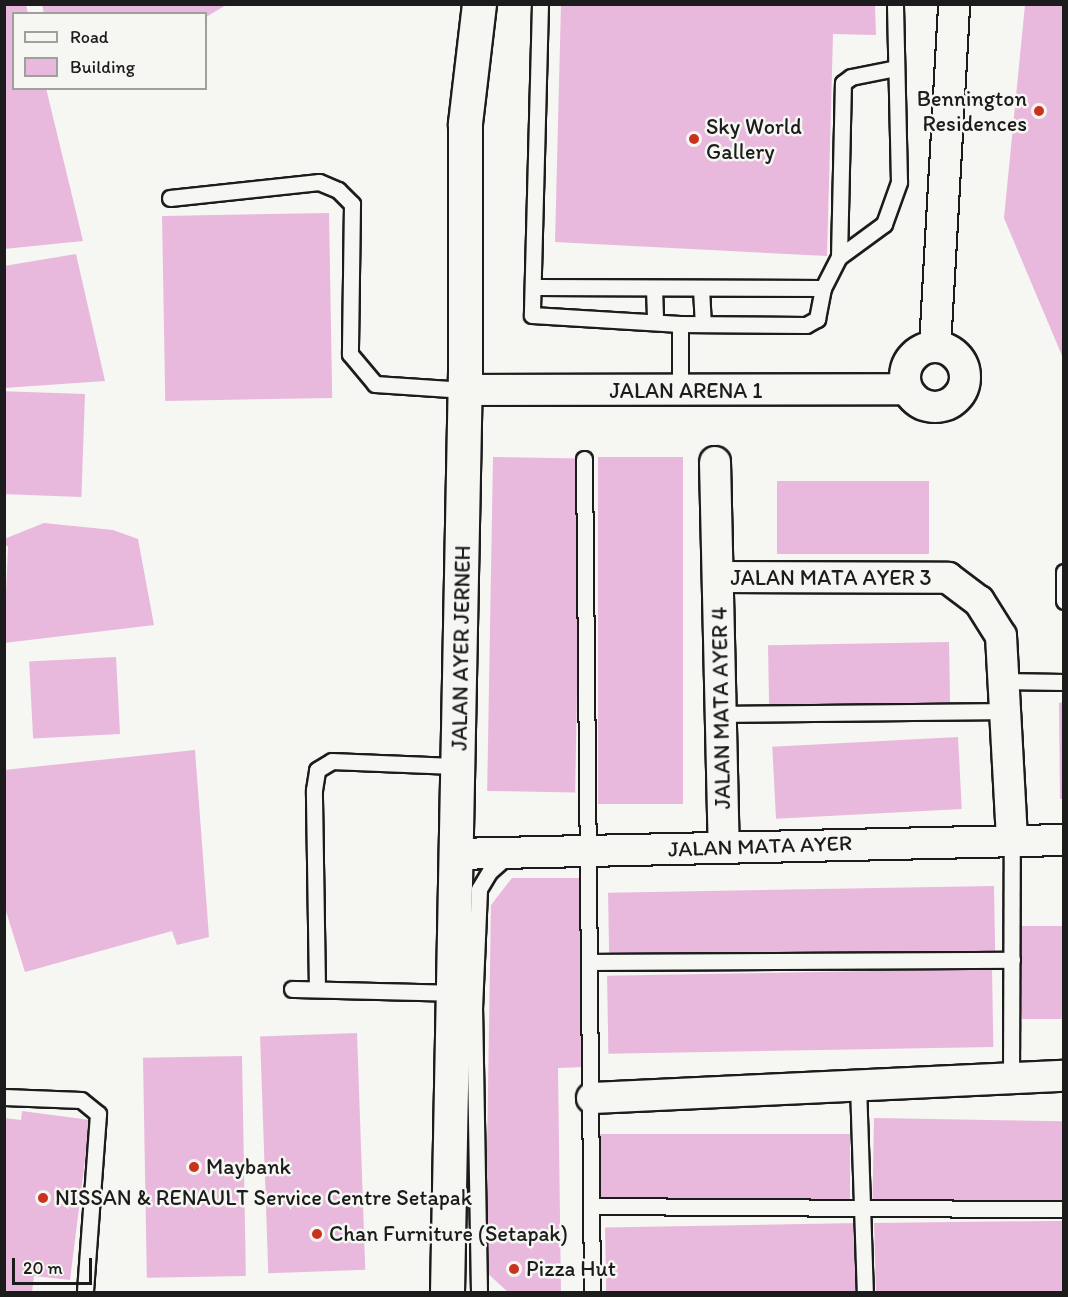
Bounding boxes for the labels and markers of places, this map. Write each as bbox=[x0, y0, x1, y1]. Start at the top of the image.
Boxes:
place label: Bennington Residences bbox=[917, 85, 1027, 136]
marker: Bennington Residences bbox=[1032, 104, 1046, 118]
place label: Sky World Gallery bbox=[706, 113, 801, 164]
marker: Sky World Gallery bbox=[687, 132, 701, 146]
place label: Maybank bbox=[206, 1154, 291, 1180]
marker: Maybank bbox=[187, 1160, 201, 1174]
place label: NISSAN & RENAULT Service Centre Setapak bbox=[55, 1185, 471, 1211]
marker: NISSAN & RENAULT Service Centre Setapak bbox=[36, 1191, 50, 1205]
place label: Chan Furniture (Setapak) bbox=[329, 1221, 567, 1247]
marker: Chan Furniture (Setapak) bbox=[310, 1227, 324, 1241]
place label: Pizza Hut bbox=[526, 1256, 616, 1282]
marker: Pizza Hut bbox=[507, 1262, 521, 1276]

